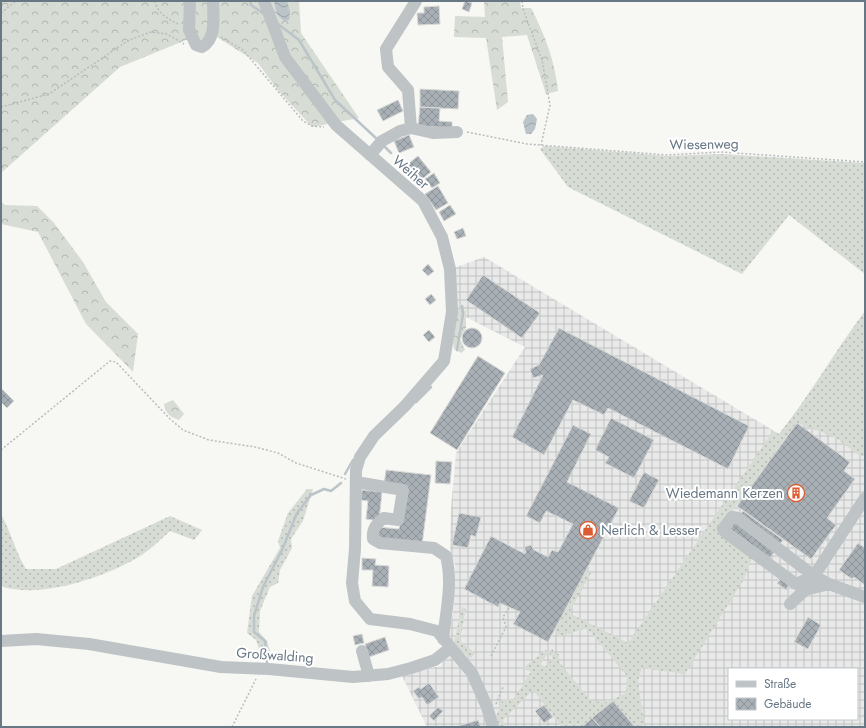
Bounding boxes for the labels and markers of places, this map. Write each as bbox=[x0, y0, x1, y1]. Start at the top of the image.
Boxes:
place label: Wiedemann Kerzen bbox=[666, 483, 783, 503]
building icon: Wiedemann Kerzen bbox=[786, 483, 806, 503]
shop icon: Nerlich & Lesser bbox=[578, 520, 598, 540]
place label: Nerlich & Lesser bbox=[601, 520, 700, 540]

